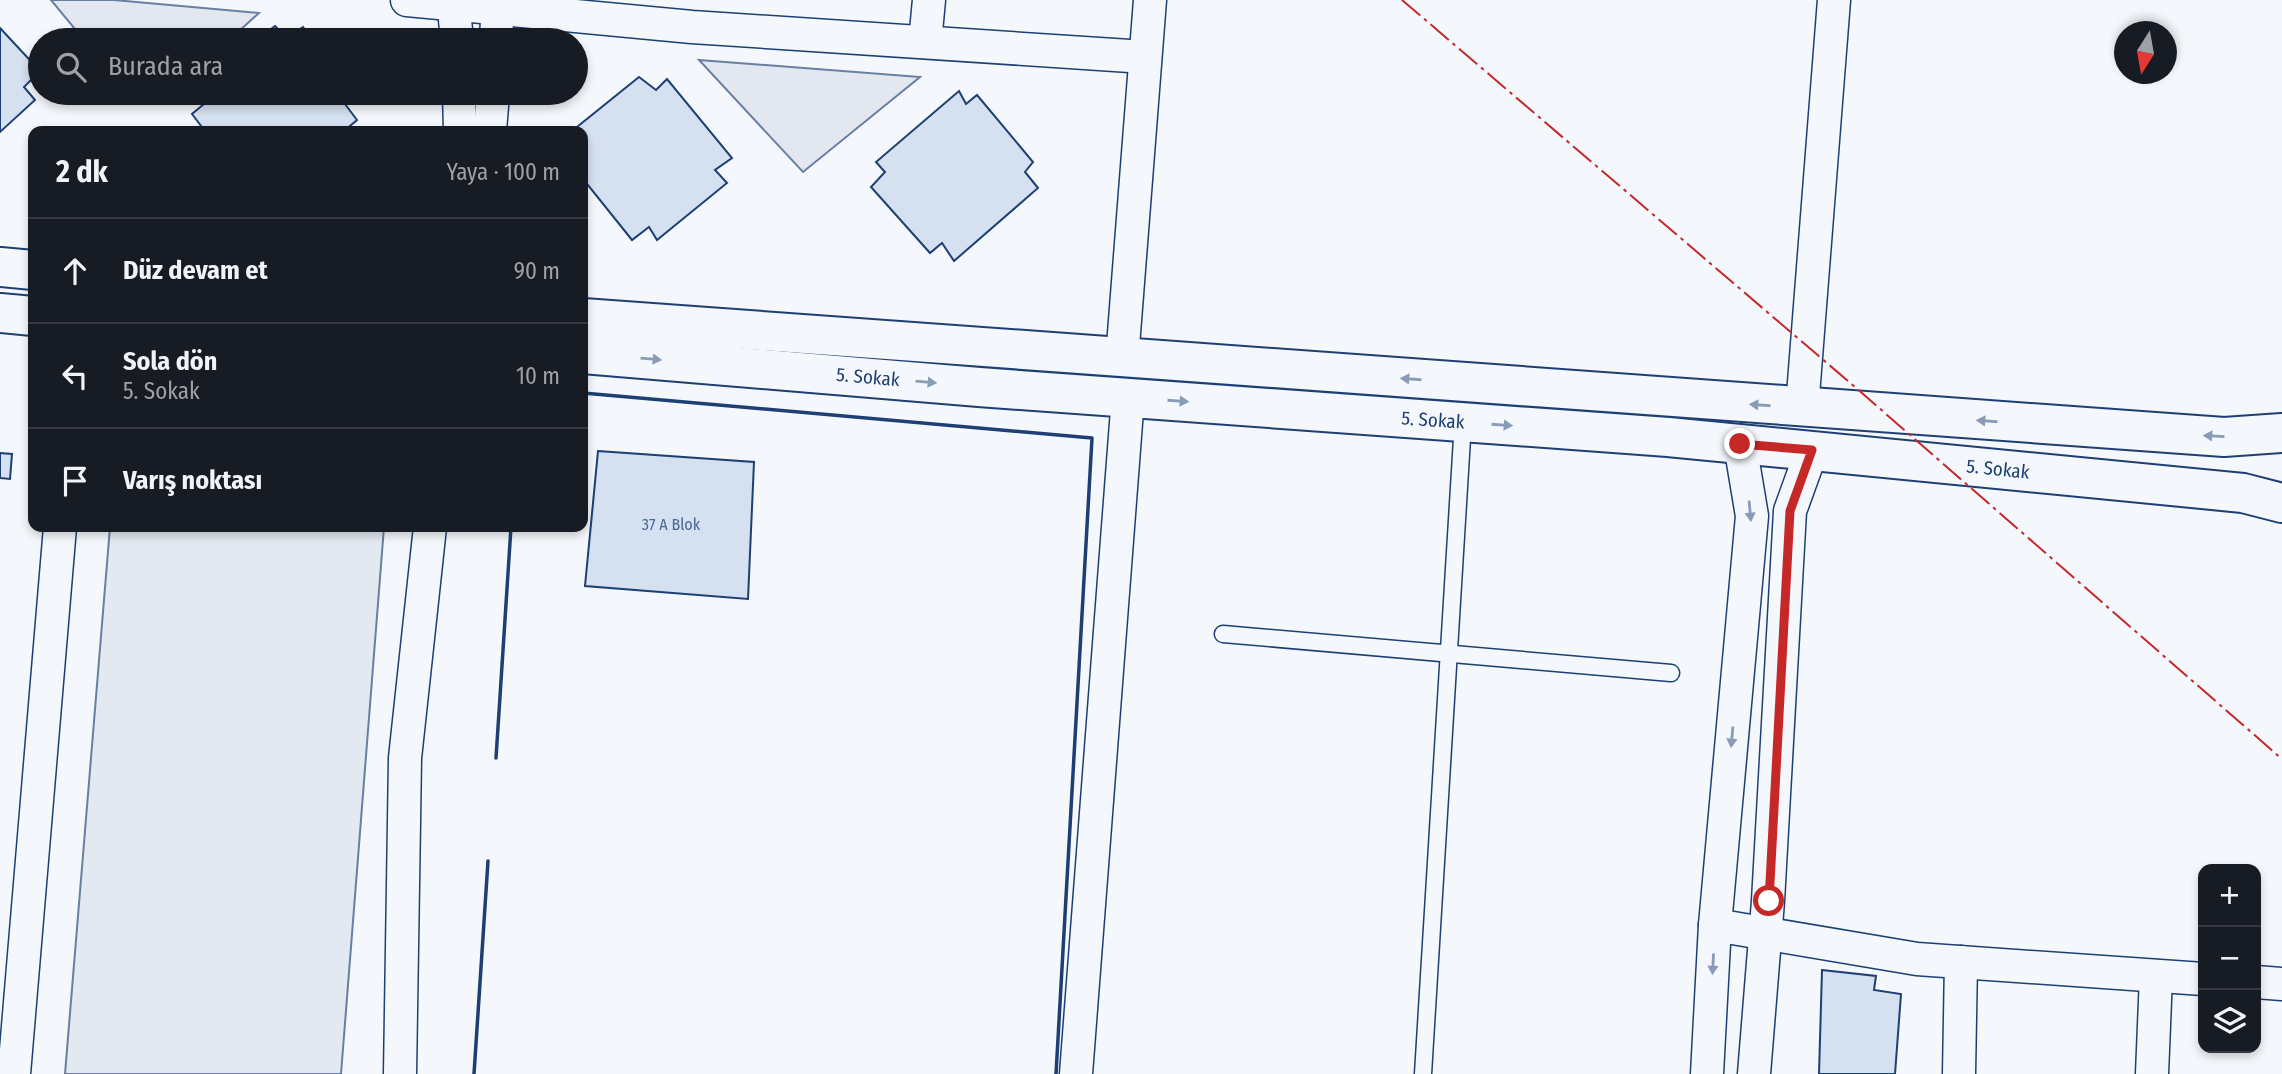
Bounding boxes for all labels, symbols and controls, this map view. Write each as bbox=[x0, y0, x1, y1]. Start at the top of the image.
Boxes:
north arrow bbox=[2114, 21, 2177, 84]
search box bbox=[28, 28, 588, 105]
icon: search bbox=[52, 48, 90, 86]
text: Burada ara bbox=[108, 51, 223, 82]
text: 2 dk bbox=[56, 154, 108, 190]
text: Yaya · 100 m bbox=[447, 158, 560, 186]
icon: ahead bbox=[56, 252, 94, 290]
text: Düz devam et bbox=[123, 255, 268, 286]
text: 90 m bbox=[514, 257, 560, 285]
text: Sola dön bbox=[123, 346, 217, 377]
one-way arrow bbox=[640, 354, 662, 365]
icon: left bbox=[56, 357, 94, 395]
text: 10 m bbox=[516, 362, 560, 390]
street label: 5. Sokak bbox=[835, 363, 901, 391]
one-way arrow bbox=[1400, 373, 1422, 384]
text: 5. Sokak bbox=[123, 377, 200, 405]
one-way arrow bbox=[916, 377, 938, 388]
one-way arrow bbox=[1167, 396, 1189, 407]
one-way arrow bbox=[1749, 399, 1771, 410]
street label: 5. Sokak bbox=[1401, 406, 1466, 434]
one-way arrow bbox=[1976, 415, 1998, 426]
one-way arrow bbox=[1491, 420, 1513, 431]
route end bbox=[1724, 428, 1755, 459]
one-way arrow bbox=[2203, 431, 2225, 442]
street label: 5. Sokak bbox=[1965, 454, 2031, 484]
icon: arrive bbox=[56, 462, 94, 500]
text: Varış noktası bbox=[123, 465, 262, 496]
one-way arrow bbox=[1745, 500, 1756, 522]
house number: 37 A Blok bbox=[642, 515, 701, 534]
one-way arrow bbox=[1726, 727, 1737, 749]
map controls bbox=[2198, 864, 2261, 1053]
button: + bbox=[2198, 864, 2261, 927]
route start bbox=[1753, 885, 1784, 916]
button: − bbox=[2198, 927, 2261, 990]
one-way arrow bbox=[1708, 953, 1719, 975]
button: layers bbox=[2198, 990, 2261, 1053]

